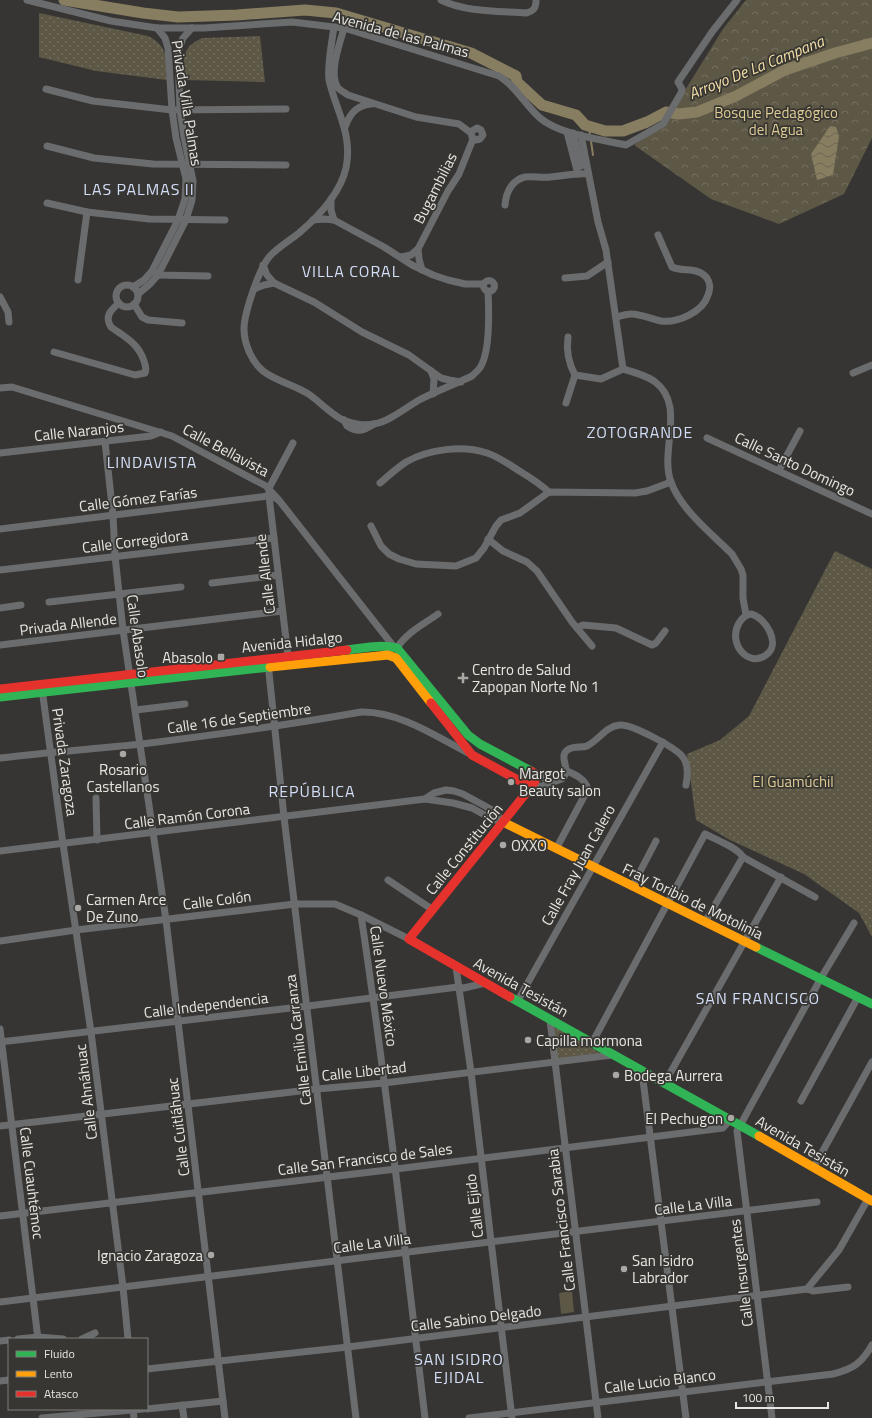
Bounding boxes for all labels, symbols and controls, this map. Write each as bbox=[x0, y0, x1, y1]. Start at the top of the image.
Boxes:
street label: Avenida de las Palmas bbox=[330, 5, 472, 63]
water label: Arroyo De La Campana bbox=[685, 29, 828, 105]
street label: Privada Villa Palmas bbox=[166, 38, 208, 168]
park label: Bosque Pedagógico del Agua bbox=[714, 101, 838, 141]
street label: Bugambilias bbox=[407, 148, 463, 228]
district label: LAS PALMAS II bbox=[83, 177, 195, 201]
district label: VILLA CORAL bbox=[302, 259, 400, 283]
street label: Calle Naranjos bbox=[33, 415, 125, 447]
street label: Calle Bellavista bbox=[179, 418, 274, 483]
district label: ZOTOGRANDE bbox=[587, 420, 693, 444]
street label: Calle Santo Domingo bbox=[731, 426, 859, 502]
district label: LINDAVISTA bbox=[107, 450, 197, 474]
street label: Calle Gómez Farías bbox=[78, 480, 198, 518]
street label: Calle Corregidora bbox=[81, 523, 190, 559]
street label: Calle Allende bbox=[249, 533, 281, 615]
street label: Calle Abasolo bbox=[121, 593, 155, 679]
street label: Privada Allende bbox=[18, 607, 118, 641]
street label: Avenida Hidalgo bbox=[240, 625, 344, 659]
place label: Abasolo bbox=[162, 646, 213, 669]
marker: Abasolo bbox=[216, 652, 226, 662]
place label: Centro de Salud Zapopan Norte No 1 bbox=[472, 658, 599, 698]
marker: Centro de Salud Zapopan Norte No 1 bbox=[457, 672, 469, 684]
street label: Calle 16 de Septiembre bbox=[166, 697, 312, 739]
street label: Privada Zaragoza bbox=[46, 706, 84, 818]
marker: Rosario Castellanos bbox=[118, 749, 128, 759]
place label: Rosario Castellanos bbox=[87, 758, 159, 798]
place label: Margot Beauty salon bbox=[519, 762, 601, 802]
park label: El Guamúchil bbox=[752, 770, 834, 793]
marker: Margot Beauty salon bbox=[506, 777, 516, 787]
district label: REPÚBLICA bbox=[268, 779, 356, 803]
street label: Calle Ramón Corona bbox=[123, 797, 252, 835]
street label: Calle Constitución bbox=[420, 798, 508, 900]
street label: Calle Fray Juan Calero bbox=[535, 800, 621, 930]
place label: OXXO bbox=[511, 834, 547, 857]
marker: OXXO bbox=[498, 840, 508, 850]
street label: Fray Toribio de Motolinía bbox=[619, 857, 768, 945]
street label: Calle Colón bbox=[181, 884, 253, 916]
place label: Carmen Arce De Zuno bbox=[86, 888, 166, 928]
marker: Carmen Arce De Zuno bbox=[73, 903, 83, 913]
street label: Calle Nuevo México bbox=[364, 924, 404, 1048]
street label: Avenida Tesistán bbox=[469, 951, 573, 1023]
street label: Calle Emilio Carranza bbox=[279, 973, 317, 1107]
street label: Calle Independencia bbox=[142, 986, 270, 1024]
district label: SAN FRANCISCO bbox=[696, 986, 820, 1010]
place label: Capilla mormona bbox=[536, 1029, 643, 1052]
marker: Capilla mormona bbox=[523, 1035, 533, 1045]
street label: Calle Ahnáhuac bbox=[69, 1043, 103, 1141]
street label: Calle Libertad bbox=[320, 1055, 408, 1087]
place label: Bodega Aurrera bbox=[624, 1064, 723, 1087]
marker: Bodega Aurrera bbox=[611, 1070, 621, 1080]
street label: Calle Cuitláhuac bbox=[161, 1076, 195, 1178]
place label: El Pechugon bbox=[645, 1107, 723, 1130]
street label: Avenida Tesistán bbox=[752, 1110, 854, 1182]
marker: El Pechugon bbox=[726, 1113, 736, 1123]
street label: Calle Cuauhtémoc bbox=[14, 1126, 50, 1240]
street label: Calle San Francisco de Sales bbox=[276, 1137, 454, 1181]
street label: Calle Francisco Sarabia bbox=[541, 1147, 581, 1293]
street label: Calle Ejido bbox=[459, 1173, 489, 1239]
street label: Calle La Villa bbox=[653, 1189, 734, 1221]
street label: Calle Insurgentes bbox=[723, 1218, 759, 1328]
street label: Calle La Villa bbox=[332, 1227, 413, 1259]
place label: Ignacio Zaragoza bbox=[97, 1244, 203, 1267]
place label: San Isidro Labrador bbox=[632, 1249, 694, 1289]
marker: Ignacio Zaragoza bbox=[206, 1250, 216, 1260]
marker: San Isidro Labrador bbox=[619, 1264, 629, 1274]
street label: Calle Sabino Delgado bbox=[409, 1299, 543, 1337]
legend bbox=[8, 1338, 148, 1410]
text: Fluido bbox=[44, 1344, 75, 1363]
district label: SAN ISIDRO EJIDAL bbox=[414, 1347, 504, 1389]
street label: Calle Lucio Blanco bbox=[603, 1363, 717, 1399]
text: Lento bbox=[44, 1364, 73, 1383]
text: Atasco bbox=[44, 1384, 78, 1403]
scale bar bbox=[736, 1384, 828, 1410]
text: 100 m bbox=[742, 1388, 775, 1407]

